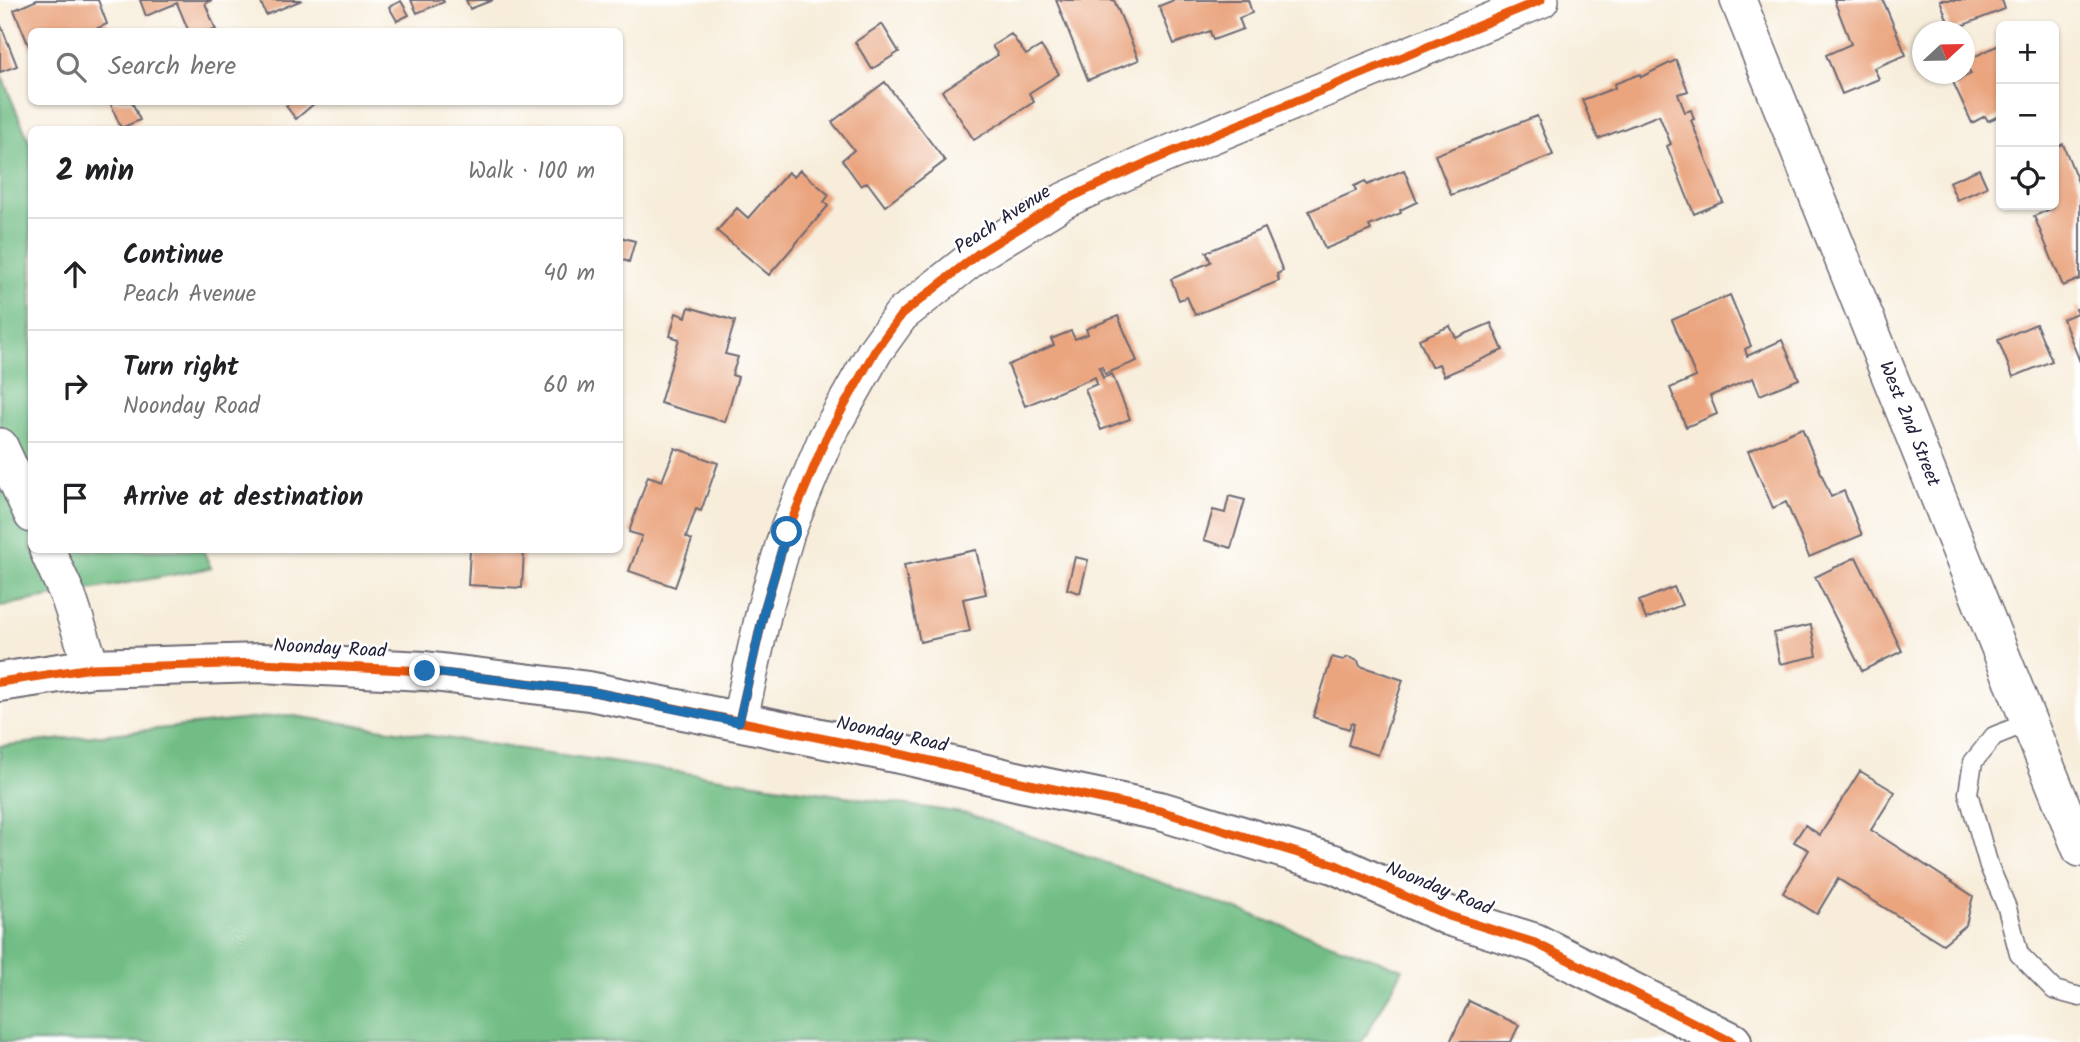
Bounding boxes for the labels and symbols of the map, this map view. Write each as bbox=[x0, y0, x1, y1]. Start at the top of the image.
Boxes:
north arrow bbox=[1912, 21, 1975, 84]
street label: Peach Avenue bbox=[949, 177, 1058, 263]
street label: West 2nd Street bbox=[1870, 357, 1948, 492]
route start bbox=[771, 516, 802, 547]
street label: Noonday Road bbox=[273, 631, 388, 667]
route end bbox=[409, 655, 440, 686]
street label: Noonday Road bbox=[834, 709, 951, 762]
street label: Noonday Road bbox=[1381, 854, 1498, 924]

